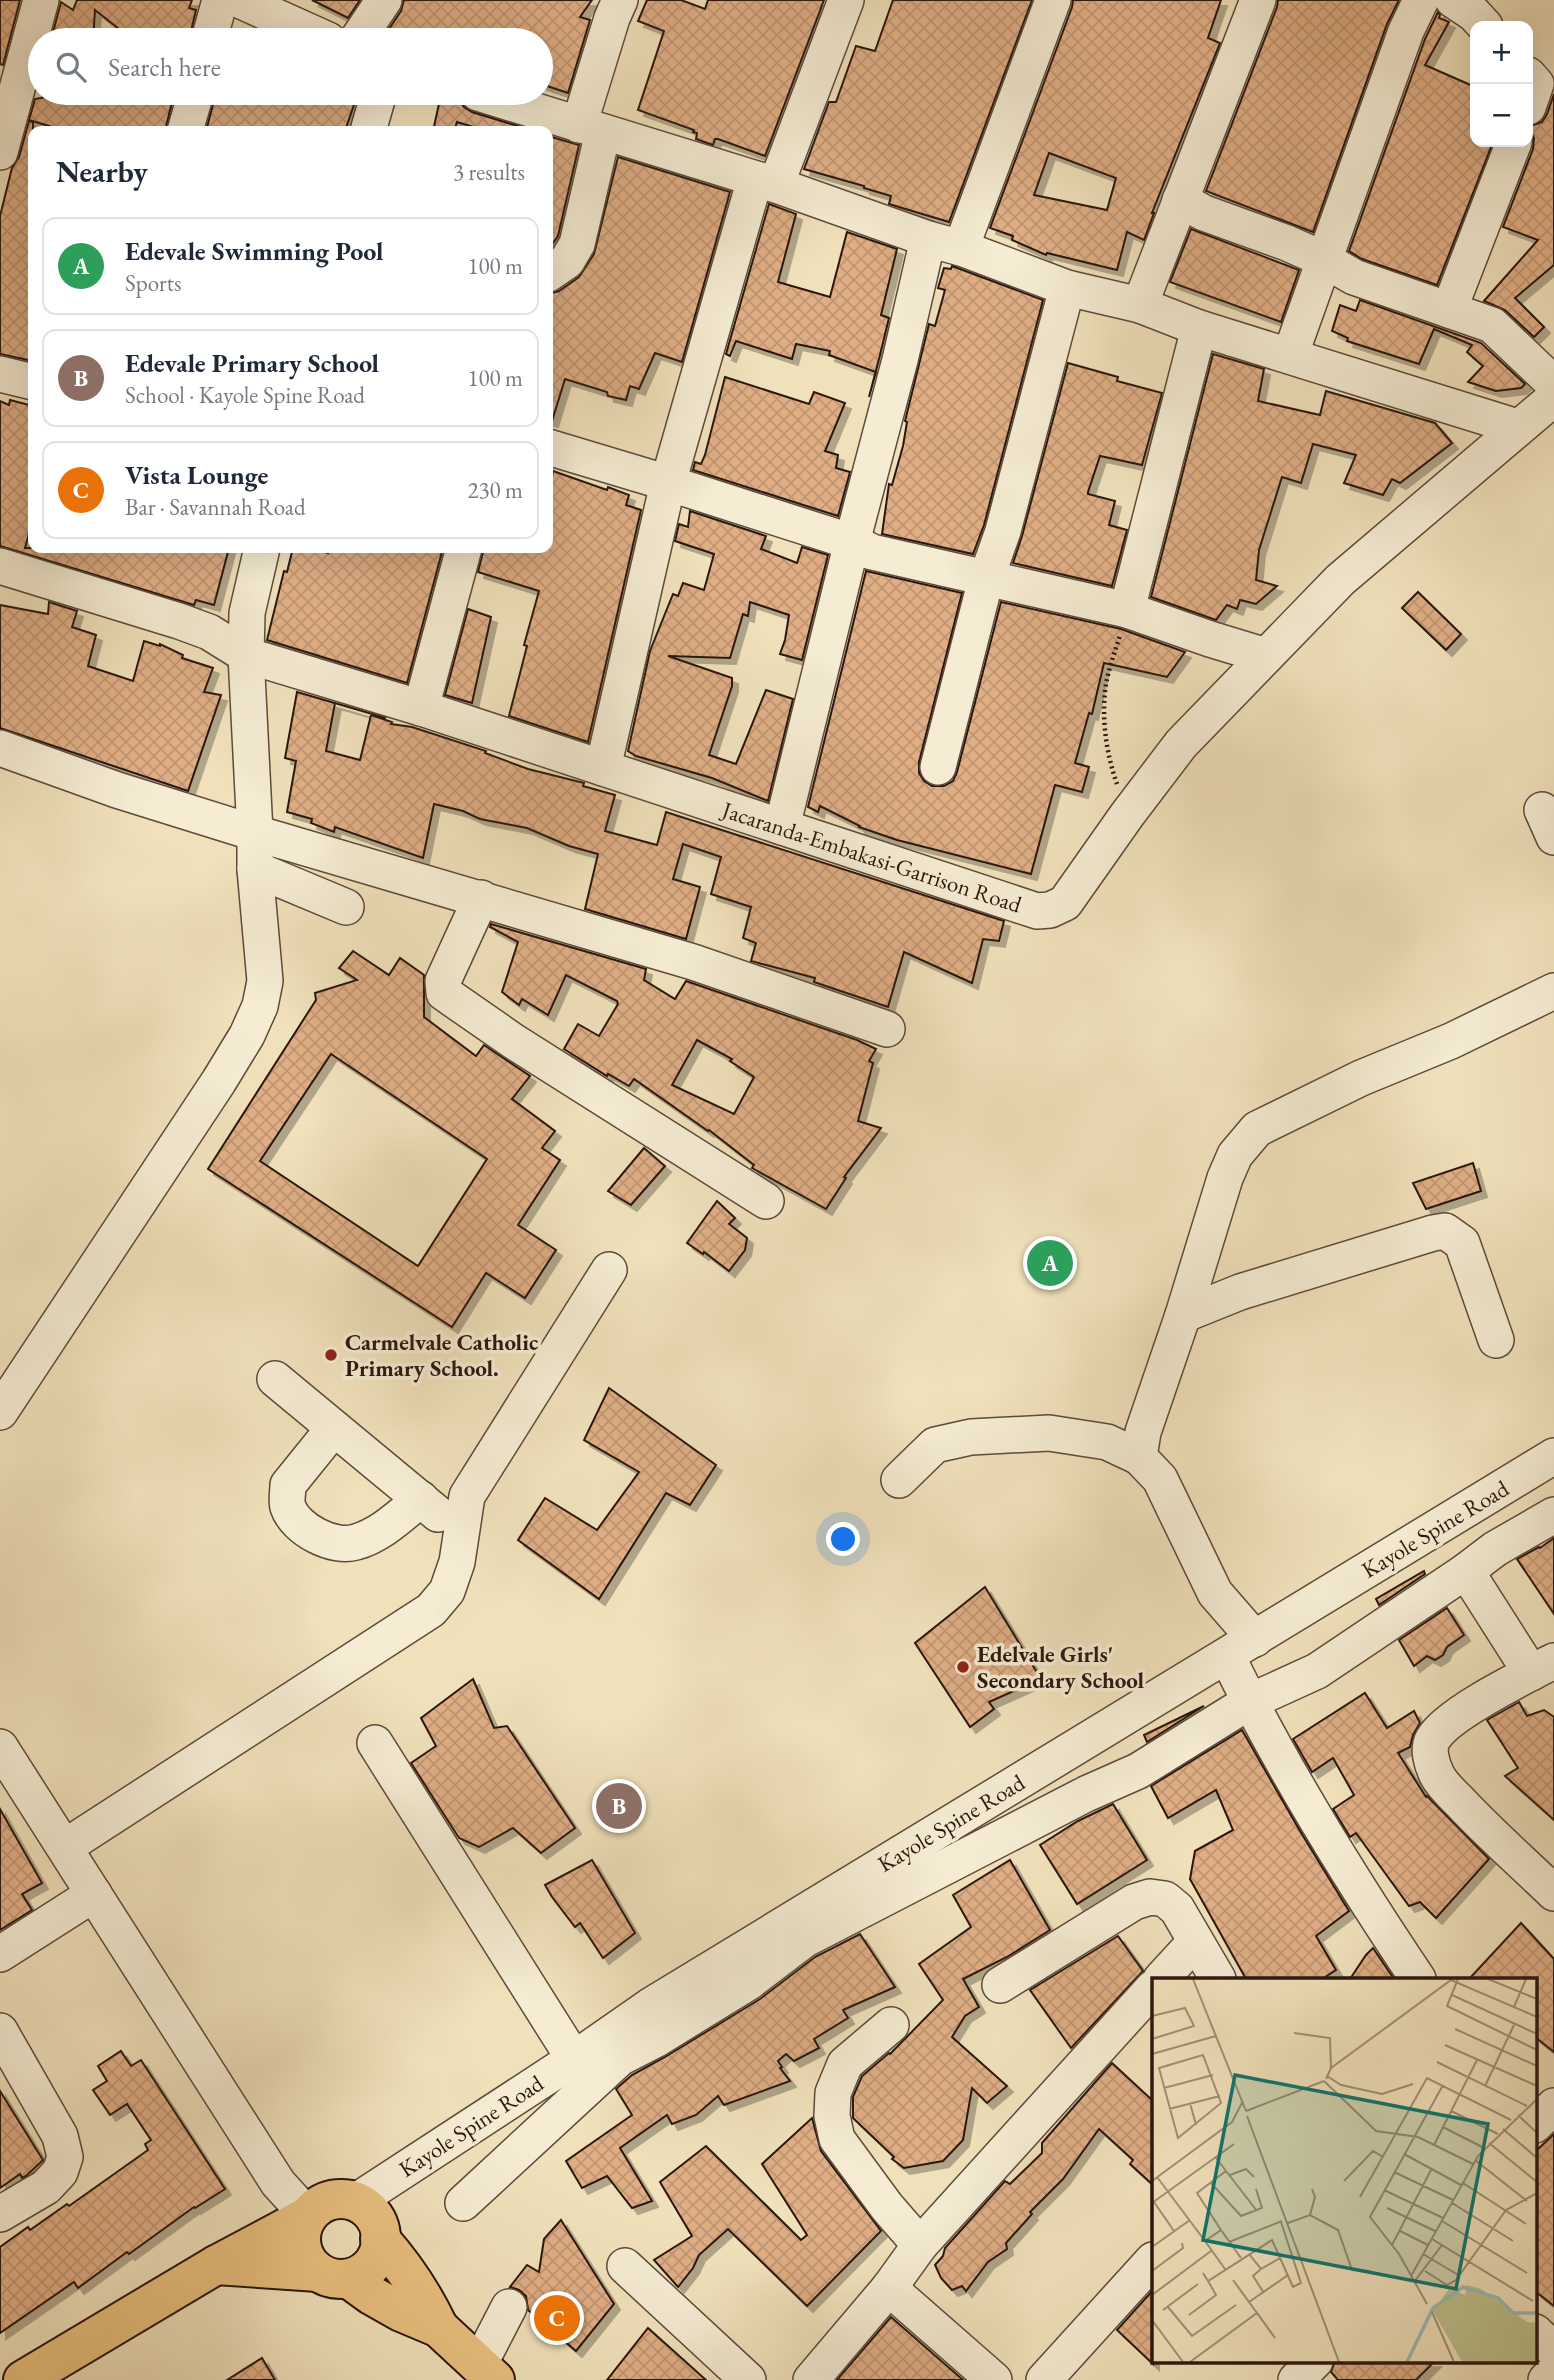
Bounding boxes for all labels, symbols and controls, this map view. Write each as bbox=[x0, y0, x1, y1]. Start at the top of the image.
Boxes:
map controls bbox=[1470, 21, 1533, 147]
button: + bbox=[1470, 21, 1533, 84]
search box bbox=[28, 28, 553, 105]
icon: search bbox=[52, 48, 90, 86]
text: Search here bbox=[108, 50, 221, 84]
button: − bbox=[1470, 84, 1533, 147]
text: Nearby bbox=[56, 152, 148, 191]
text: 3 results bbox=[453, 157, 525, 187]
text: Edevale Swimming Pool bbox=[125, 234, 383, 268]
text: A bbox=[73, 251, 89, 281]
text: 100 m bbox=[467, 251, 523, 281]
text: Sports bbox=[125, 268, 181, 298]
text: Edevale Primary School bbox=[125, 346, 379, 380]
text: B bbox=[74, 363, 88, 393]
text: 100 m bbox=[467, 363, 523, 393]
text: School · Kayole Spine Road bbox=[125, 380, 365, 410]
text: Vista Lounge bbox=[125, 458, 268, 492]
text: C bbox=[73, 475, 89, 505]
text: 230 m bbox=[467, 475, 523, 505]
text: Bar · Savannah Road bbox=[125, 492, 306, 522]
street label: Jacaranda-Embakasi-Garrison Road bbox=[717, 794, 1026, 920]
pin: A bbox=[1027, 1237, 1073, 1289]
place label: Carmelvale Catholic Primary School. bbox=[345, 1327, 539, 1383]
marker: Carmelvale Catholic Primary School. bbox=[323, 1347, 339, 1363]
street label: Kayole Spine Road bbox=[1356, 1473, 1514, 1585]
your location bbox=[826, 1522, 860, 1556]
place label: Edelvale Girls' Secondary School bbox=[977, 1639, 1145, 1695]
marker: Edelvale Girls' Secondary School bbox=[955, 1659, 971, 1675]
street label: Kayole Spine Road bbox=[872, 1767, 1030, 1879]
pin: B bbox=[596, 1780, 642, 1832]
inset map bbox=[1152, 1978, 1536, 2362]
street label: Kayole Spine Road bbox=[393, 2068, 549, 2184]
pin: C bbox=[534, 2292, 580, 2344]

